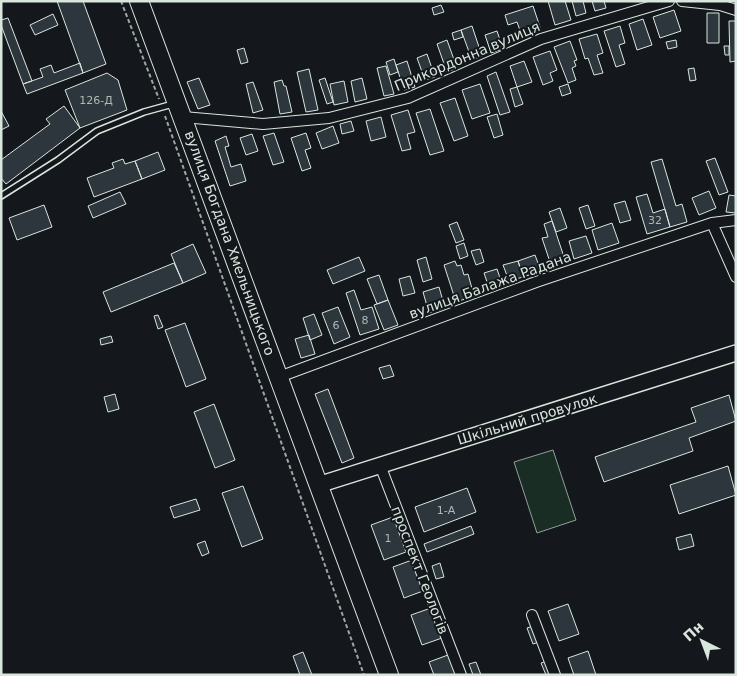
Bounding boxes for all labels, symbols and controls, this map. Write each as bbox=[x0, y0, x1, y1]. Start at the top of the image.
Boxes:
street label: Прикордонна вулиця bbox=[392, 18, 542, 94]
house number: 126-Д bbox=[79, 94, 113, 107]
street label: вулиця Богдана Хмельницького bbox=[182, 128, 278, 358]
house number: 32 bbox=[648, 214, 662, 227]
street label: вулиця Балажа Радана bbox=[407, 248, 573, 322]
house number: 8 bbox=[362, 314, 369, 327]
house number: 6 bbox=[333, 319, 340, 332]
street label: Шкільний провулок bbox=[455, 390, 599, 448]
street label: проспект Геологів bbox=[388, 504, 452, 636]
house number: 1-А bbox=[437, 504, 456, 517]
house number: 1 bbox=[385, 532, 392, 545]
north arrow bbox=[677, 616, 727, 666]
text: Пн bbox=[680, 618, 707, 644]

